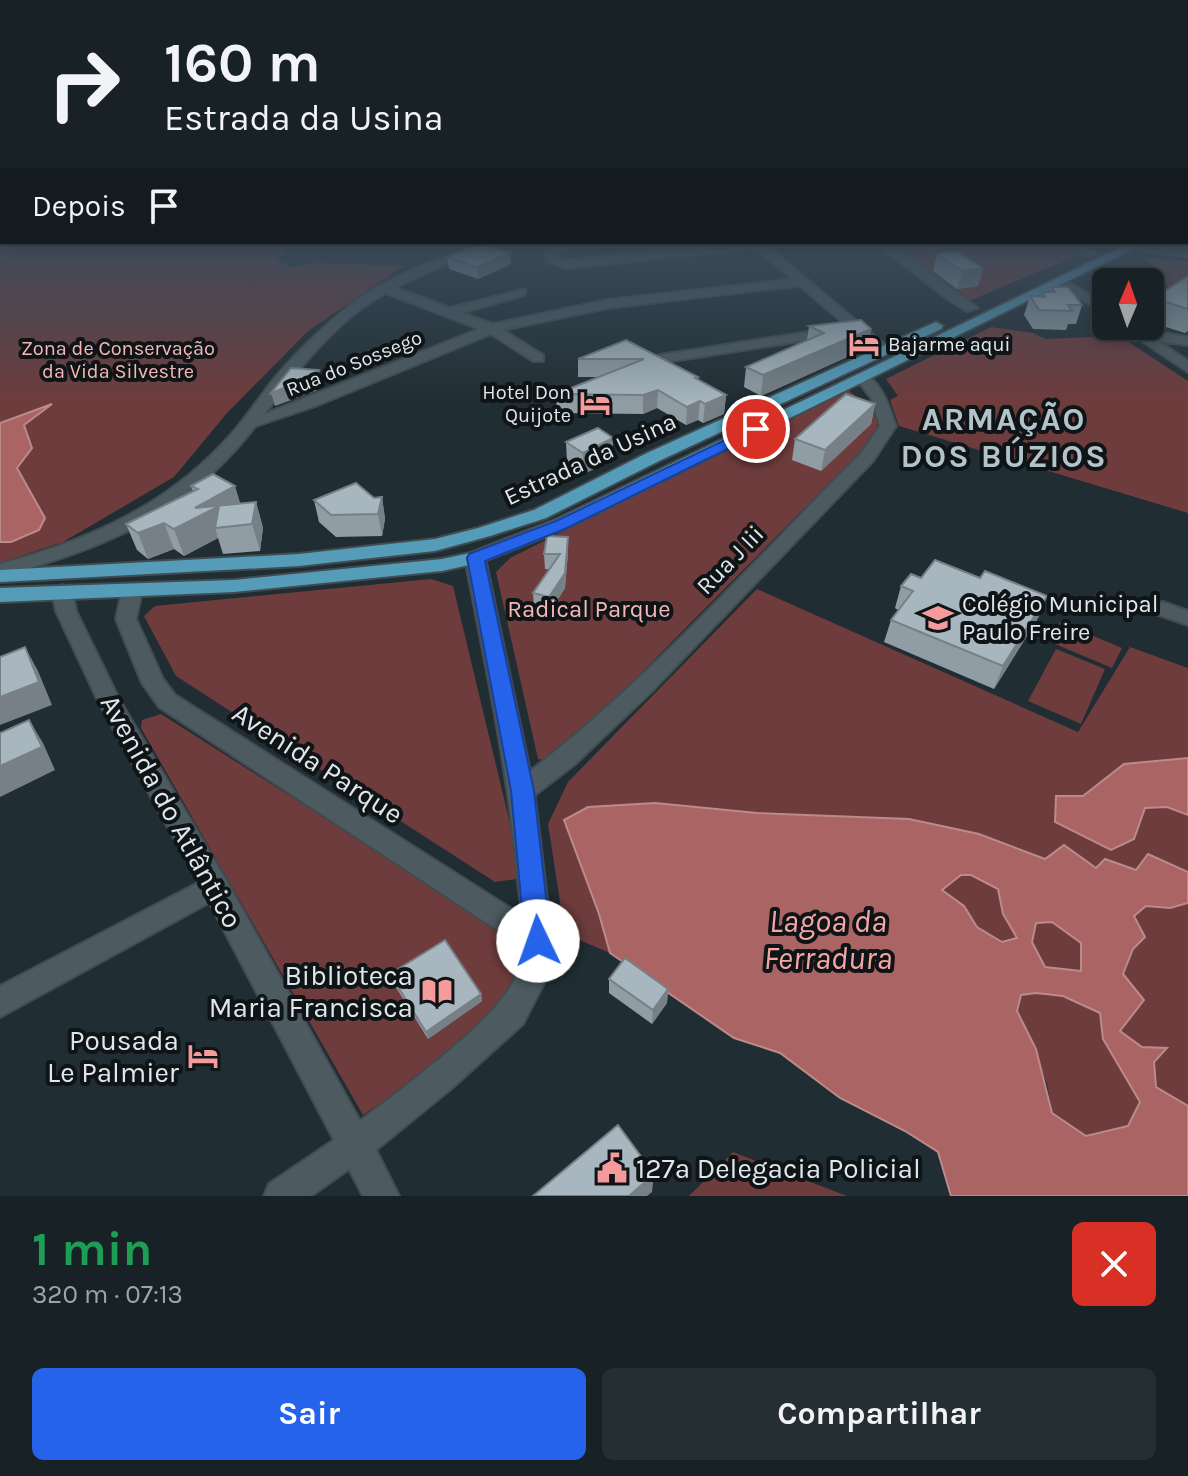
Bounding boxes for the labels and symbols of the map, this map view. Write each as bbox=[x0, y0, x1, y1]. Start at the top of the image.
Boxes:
north arrow bbox=[1092, 268, 1164, 340]
street label: Rua do Sossego bbox=[283, 326, 425, 401]
hotel icon: Bajarme aqui bbox=[847, 327, 881, 361]
place label: Bajarme aqui bbox=[888, 333, 1010, 356]
park label: Zona de Conservação da Vida Silvestre bbox=[21, 337, 215, 383]
place label: Hotel Don Quijote bbox=[482, 381, 571, 427]
hotel icon: Hotel Don Quijote bbox=[578, 386, 612, 420]
pin bbox=[722, 395, 790, 463]
district label: ARMAÇÃO DOS BÚZIOS bbox=[900, 401, 1108, 475]
street label: Estrada da Usina bbox=[500, 407, 680, 511]
street label: Rua J Iii bbox=[691, 520, 769, 600]
place label: Colégio Municipal Paulo Freire bbox=[962, 590, 1158, 646]
park label: Radical Parque bbox=[507, 595, 671, 623]
school or university icon: Colégio Municipal Paulo Freire bbox=[921, 601, 955, 635]
street label: Avenida do Atlântico bbox=[94, 689, 249, 934]
street label: Avenida Parque bbox=[226, 696, 409, 831]
position arrow bbox=[496, 899, 580, 983]
water label: Lagoa da Ferradura bbox=[764, 903, 892, 977]
place label: Biblioteca Maria Francisca bbox=[209, 959, 413, 1024]
library icon: Biblioteca Maria Francisca bbox=[420, 974, 454, 1008]
place label: Pousada Le Palmier bbox=[47, 1024, 180, 1089]
hotel icon: Pousada Le Palmier bbox=[186, 1039, 220, 1073]
public building icon: 127ª Delegacia Policial bbox=[595, 1151, 629, 1185]
place label: 127ª Delegacia Policial bbox=[636, 1152, 921, 1185]

